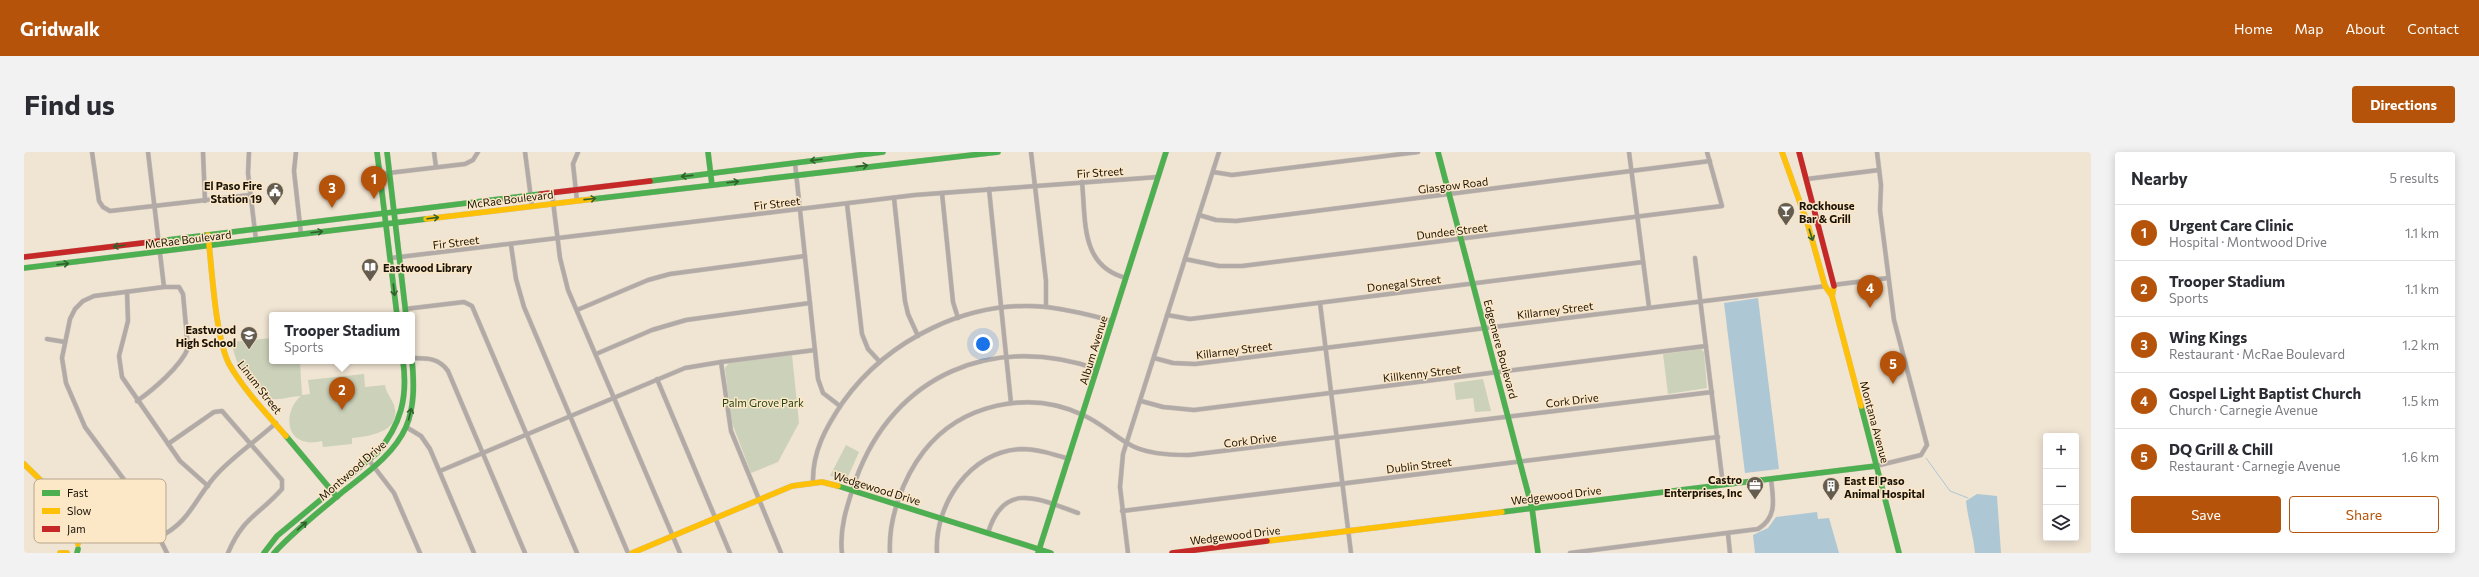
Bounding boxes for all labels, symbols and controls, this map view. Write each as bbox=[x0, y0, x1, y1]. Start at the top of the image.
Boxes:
text: Gridwalk bbox=[20, 17, 100, 40]
text: Home bbox=[2234, 20, 2273, 37]
text: Map bbox=[2295, 20, 2323, 37]
text: About bbox=[2345, 20, 2385, 37]
text: Contact bbox=[2407, 20, 2459, 37]
button: Directions bbox=[2352, 86, 2455, 123]
text: Find us bbox=[24, 87, 115, 121]
one-way arrow bbox=[810, 156, 823, 164]
one-way arrow bbox=[855, 162, 868, 170]
street label: Fir Street bbox=[1076, 164, 1124, 180]
pin: 1 bbox=[361, 166, 387, 199]
text: Nearby bbox=[2131, 168, 2188, 189]
text: 5 results bbox=[2389, 170, 2439, 186]
one-way arrow bbox=[681, 172, 694, 180]
street label: Glasgow Road bbox=[1417, 174, 1489, 196]
pin: 3 bbox=[319, 175, 345, 208]
one-way arrow bbox=[726, 178, 739, 186]
place label: El Paso Fire Station 19 bbox=[204, 179, 262, 205]
public building icon: El Paso Fire Station 19 bbox=[265, 181, 285, 206]
street label: McRae Boulevard bbox=[466, 187, 554, 211]
street label: Fir Street bbox=[753, 194, 801, 212]
one-way arrow bbox=[583, 196, 596, 203]
place label: Rockhouse Bar & Grill bbox=[1799, 199, 1855, 225]
bar icon: Rockhouse Bar & Grill bbox=[1776, 201, 1796, 226]
one-way arrow bbox=[426, 214, 439, 222]
text: Urgent Care Clinic bbox=[2169, 216, 2294, 234]
street label: Dundee Street bbox=[1416, 220, 1489, 242]
text: 1 bbox=[2141, 225, 2147, 241]
text: 1.1 km bbox=[2405, 225, 2439, 241]
street label: McRae Boulevard bbox=[144, 227, 232, 251]
one-way arrow bbox=[310, 228, 323, 236]
one-way arrow bbox=[1808, 229, 1815, 242]
street label: Fir Street bbox=[432, 233, 480, 251]
text: Hospital · Montwood Drive bbox=[2169, 234, 2327, 250]
one-way arrow bbox=[113, 242, 126, 249]
library icon: Eastwood Library bbox=[360, 257, 380, 282]
one-way arrow bbox=[56, 260, 69, 268]
place label: Eastwood Library bbox=[383, 261, 472, 274]
street label: Donegal Street bbox=[1366, 272, 1442, 294]
text: Trooper Stadium bbox=[2169, 272, 2285, 290]
pin: 4 bbox=[1857, 275, 1883, 308]
text: 2 bbox=[2140, 281, 2148, 297]
text: 1.1 km bbox=[2405, 281, 2439, 297]
one-way arrow bbox=[391, 283, 398, 296]
text: Sports bbox=[2169, 290, 2209, 306]
street label: Edgemere Boulevard bbox=[1481, 298, 1521, 400]
street label: Killarney Street bbox=[1516, 299, 1594, 321]
popup bbox=[269, 312, 415, 364]
street label: Album Avenue bbox=[1076, 314, 1110, 386]
text: Trooper Stadium bbox=[284, 321, 400, 339]
place label: Eastwood High School bbox=[176, 323, 236, 349]
school or university icon: Eastwood High School bbox=[239, 325, 259, 350]
text: Wing Kings bbox=[2169, 328, 2247, 346]
your location bbox=[973, 334, 993, 354]
text: 3 bbox=[2140, 337, 2148, 353]
text: 1.2 km bbox=[2402, 337, 2439, 353]
text: Sports bbox=[284, 339, 323, 355]
street label: Killarney Street bbox=[1195, 339, 1273, 361]
text: Restaurant · McRae Boulevard bbox=[2169, 346, 2345, 362]
pin: 5 bbox=[1880, 351, 1906, 384]
street label: Linum Street bbox=[235, 358, 285, 417]
street label: Killkenny Street bbox=[1382, 362, 1462, 384]
pin: 2 bbox=[329, 377, 355, 410]
street label: Montana Avenue bbox=[1858, 380, 1892, 465]
text: Gospel Light Baptist Church bbox=[2169, 384, 2361, 402]
street label: Cork Drive bbox=[1545, 390, 1599, 410]
text: 4 bbox=[2140, 393, 2148, 409]
text: 1.5 km bbox=[2402, 393, 2439, 409]
park label: Palm Grove Park bbox=[722, 396, 804, 409]
text: Church · Carnegie Avenue bbox=[2169, 402, 2318, 418]
one-way arrow bbox=[407, 408, 414, 421]
street label: Cork Drive bbox=[1223, 430, 1277, 450]
map controls bbox=[2043, 433, 2079, 541]
button: + bbox=[2043, 433, 2079, 469]
street label: Montwood Drive bbox=[316, 437, 388, 503]
text: DQ Grill & Chill bbox=[2169, 440, 2273, 458]
text: 5 bbox=[2140, 449, 2148, 465]
text: 1.6 km bbox=[2402, 449, 2439, 465]
street label: Dublin Street bbox=[1386, 454, 1453, 475]
text: Restaurant · Carnegie Avenue bbox=[2169, 458, 2340, 474]
street label: Wedgewood Drive bbox=[832, 468, 923, 508]
button: − bbox=[2043, 469, 2079, 505]
place label: Castro Enterprises, Inc bbox=[1664, 473, 1742, 499]
place label: East El Paso Animal Hospital bbox=[1844, 474, 1925, 500]
office icon: Castro Enterprises, Inc bbox=[1745, 475, 1765, 500]
building icon: East El Paso Animal Hospital bbox=[1821, 476, 1841, 501]
legend bbox=[34, 479, 166, 543]
street label: Wedgewood Drive bbox=[1510, 483, 1602, 507]
text: Fast bbox=[67, 486, 89, 499]
button: Save bbox=[2131, 496, 2281, 533]
button: Share bbox=[2289, 496, 2439, 533]
text: Slow bbox=[67, 504, 92, 517]
button: layers bbox=[2043, 505, 2079, 541]
text: Jam bbox=[67, 522, 86, 536]
one-way arrow bbox=[297, 522, 307, 531]
street label: Wedgewood Drive bbox=[1189, 523, 1281, 547]

